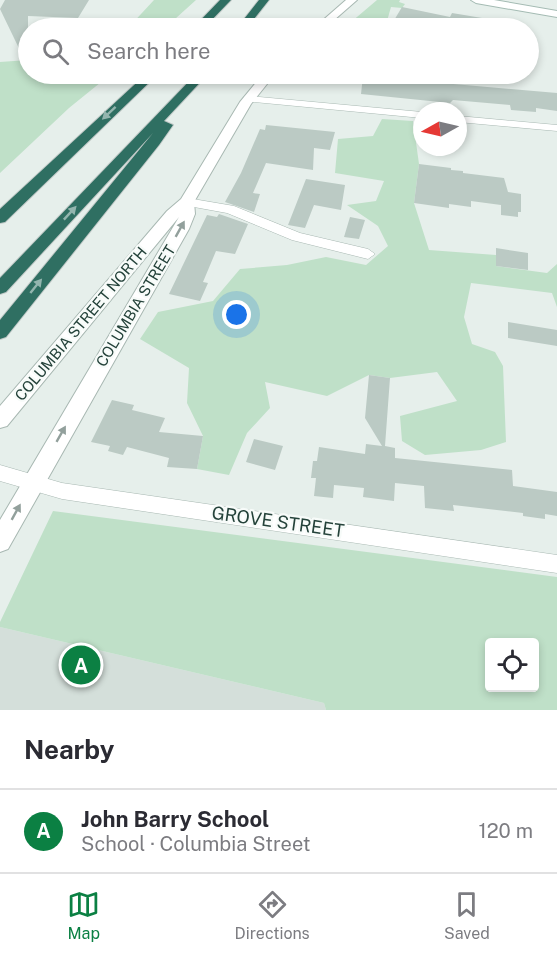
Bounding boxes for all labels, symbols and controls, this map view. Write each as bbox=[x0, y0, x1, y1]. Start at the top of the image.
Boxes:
search box bbox=[18, 18, 539, 84]
icon: search bbox=[39, 35, 72, 68]
text: Search here bbox=[87, 38, 211, 64]
north arrow bbox=[413, 102, 467, 156]
one-way arrow bbox=[103, 106, 117, 120]
one-way arrow bbox=[63, 206, 77, 221]
one-way arrow bbox=[175, 220, 185, 237]
street label: COLUMBIA STREET bbox=[93, 242, 179, 370]
street label: COLUMBIA STREET NORTH bbox=[11, 243, 150, 404]
one-way arrow bbox=[30, 278, 43, 294]
your location bbox=[222, 300, 251, 329]
one-way arrow bbox=[56, 425, 66, 442]
street label: GROVE STREET bbox=[210, 502, 346, 541]
one-way arrow bbox=[11, 504, 21, 521]
map controls bbox=[485, 638, 539, 692]
button: locate bbox=[485, 638, 539, 692]
pin: A bbox=[62, 642, 100, 688]
text: Nearby bbox=[24, 734, 114, 765]
text: John Barry School bbox=[81, 806, 269, 832]
text: A bbox=[36, 819, 51, 843]
text: 120 m bbox=[479, 819, 533, 843]
text: School · Columbia Street bbox=[81, 832, 311, 856]
tab: Map bbox=[67, 888, 100, 943]
tab: Directions bbox=[235, 888, 310, 943]
tab: Saved bbox=[444, 888, 490, 943]

